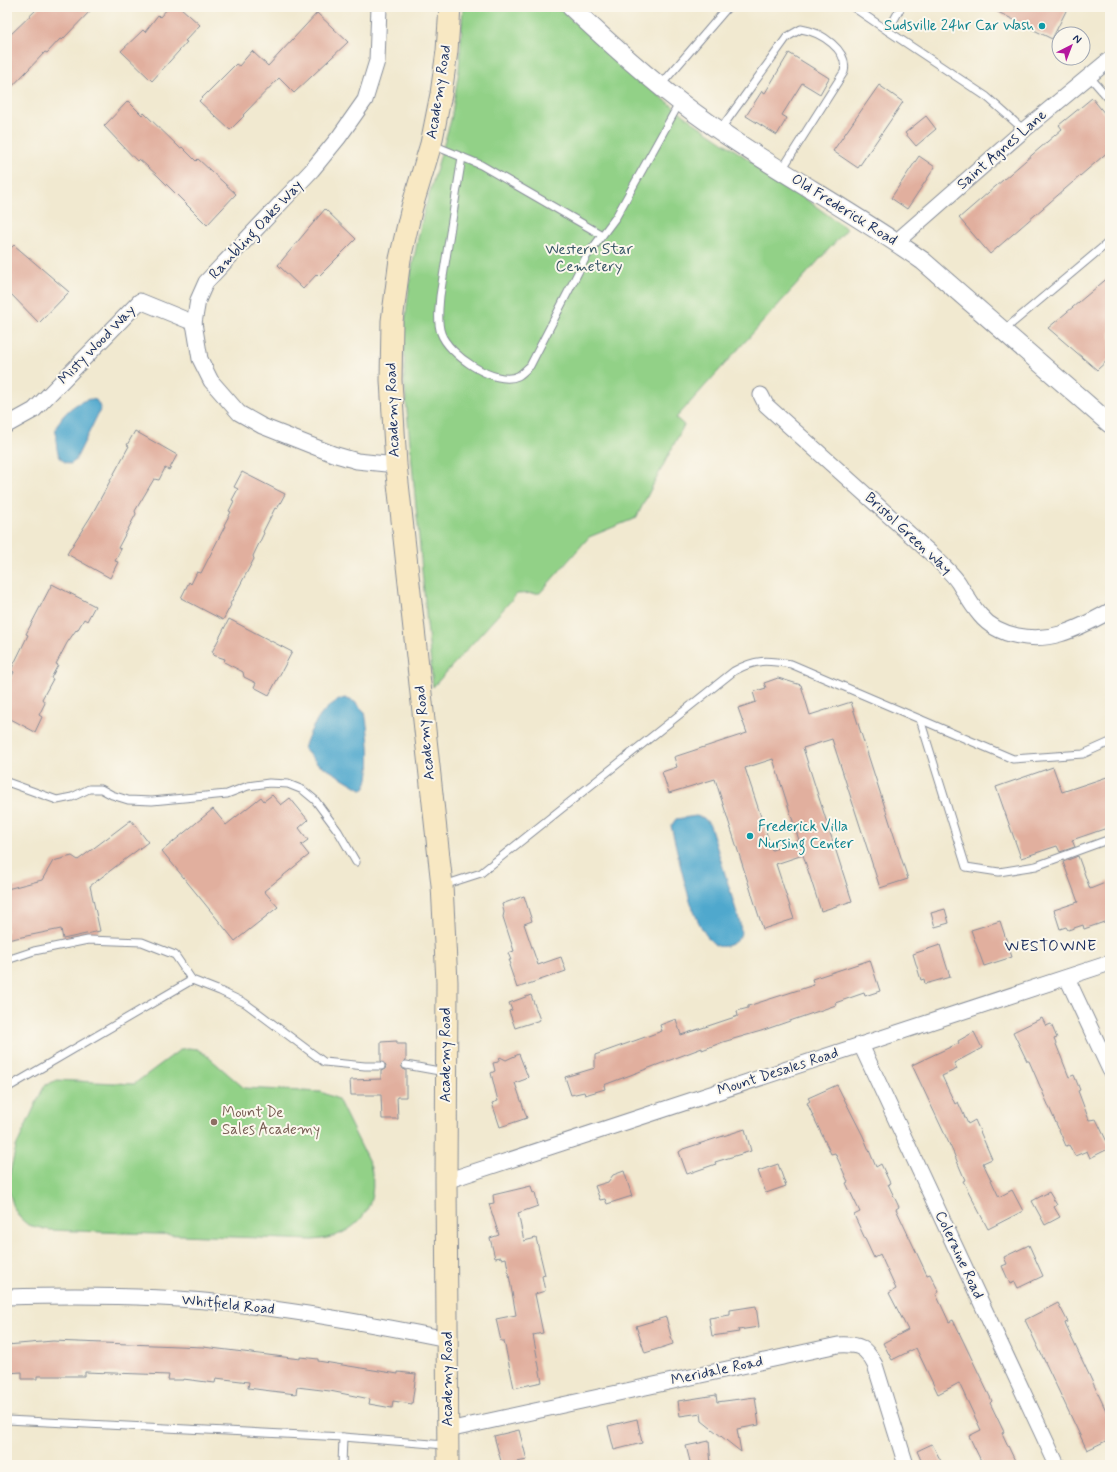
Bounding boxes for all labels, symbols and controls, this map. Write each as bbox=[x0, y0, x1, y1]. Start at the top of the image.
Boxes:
place label: Sudsville 24hr Car Wash bbox=[884, 16, 1034, 36]
marker: Sudsville 24hr Car Wash bbox=[1037, 21, 1047, 31]
north arrow bbox=[1051, 26, 1091, 66]
text: N bbox=[1070, 32, 1084, 47]
street label: Academy Road bbox=[422, 43, 456, 141]
street label: Saint Agnes Lane bbox=[953, 105, 1051, 195]
street label: Old Frederick Road bbox=[787, 169, 901, 251]
street label: Rambling Oaks Way bbox=[205, 176, 308, 285]
park label: Western Star Cemetery bbox=[545, 240, 633, 277]
street label: Misty Wood Way bbox=[54, 301, 140, 389]
street label: Academy Road bbox=[381, 362, 405, 458]
street label: Bristol Green Way bbox=[860, 488, 956, 580]
street label: Academy Road bbox=[410, 685, 440, 781]
place label: Frederick Villa Nursing Center bbox=[758, 817, 853, 855]
marker: Frederick Villa Nursing Center bbox=[745, 831, 755, 841]
district label: WESTOWNE bbox=[1005, 936, 1097, 957]
street label: Academy Road bbox=[436, 1007, 456, 1103]
street label: Mount Desales Road bbox=[715, 1043, 841, 1101]
place label: Mount De Sales Academy bbox=[222, 1103, 320, 1140]
marker: Mount De Sales Academy bbox=[209, 1117, 219, 1127]
street label: Coleraine Road bbox=[930, 1208, 988, 1302]
street label: Whitfield Road bbox=[181, 1290, 276, 1320]
street label: Academy Road bbox=[438, 1331, 458, 1427]
street label: Meridale Road bbox=[669, 1351, 765, 1391]

